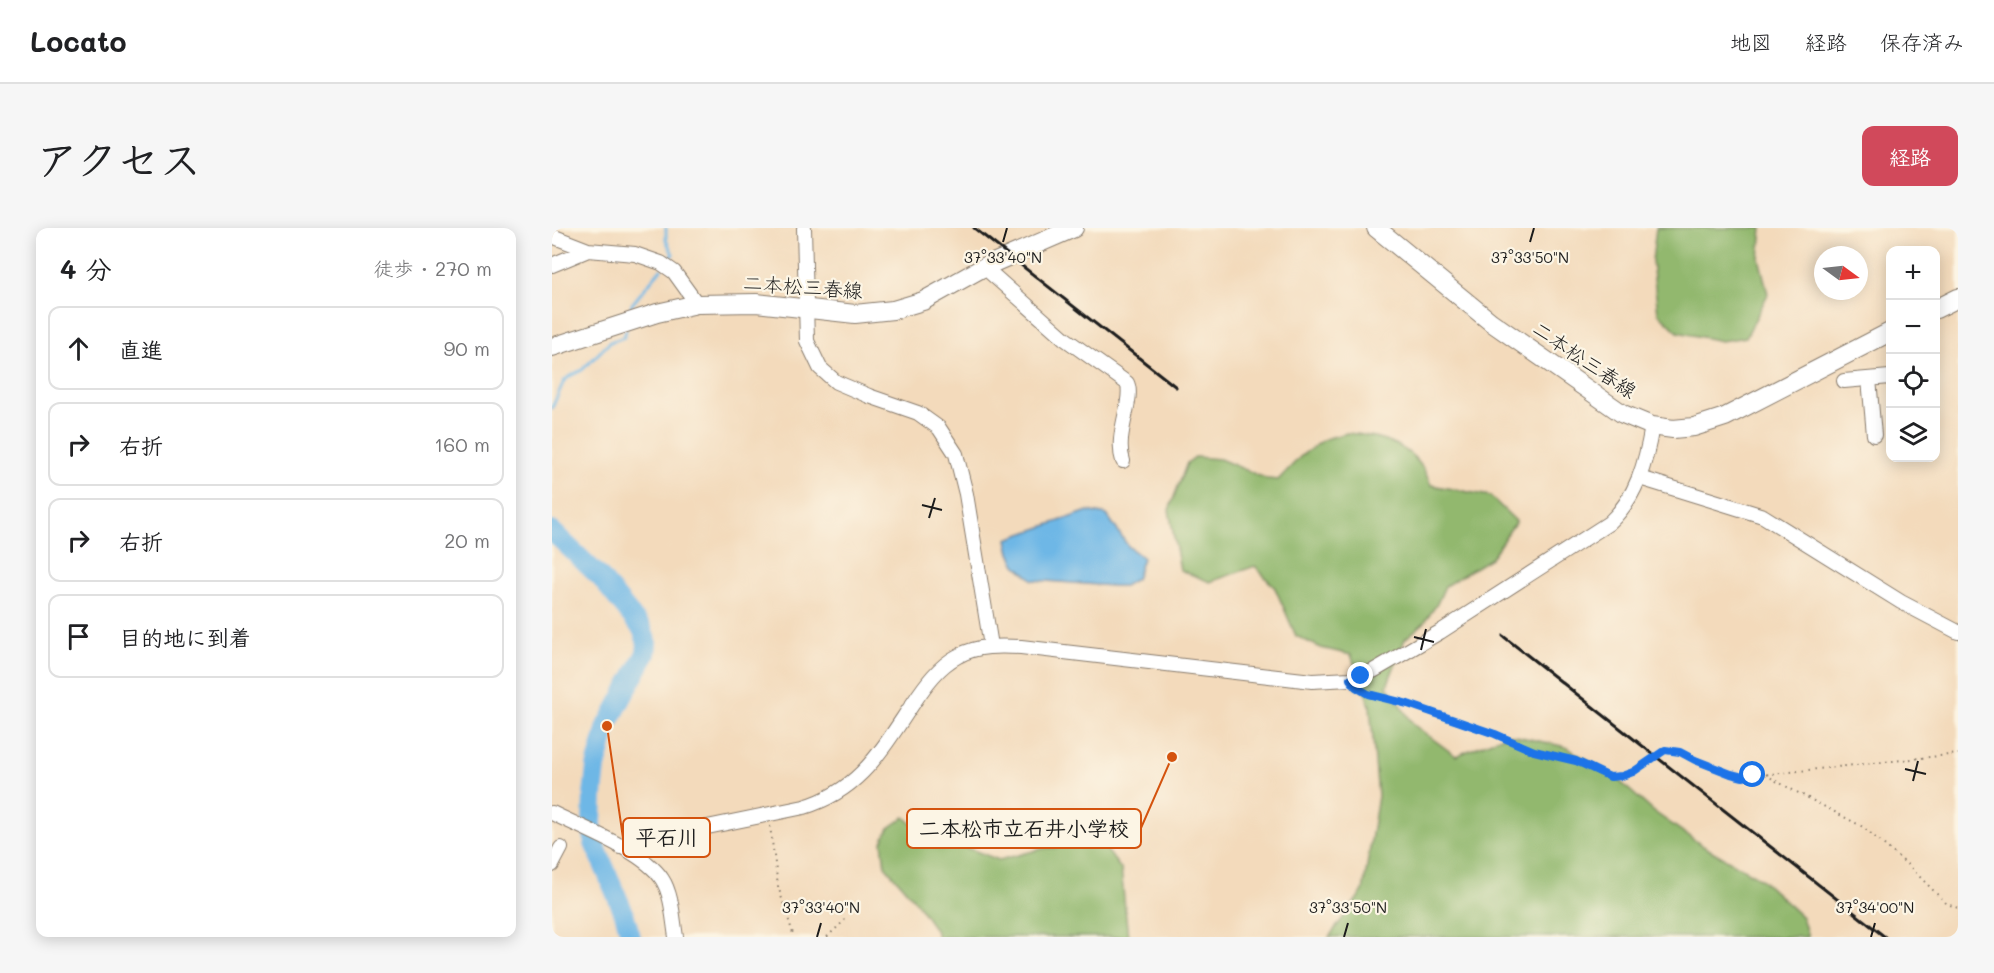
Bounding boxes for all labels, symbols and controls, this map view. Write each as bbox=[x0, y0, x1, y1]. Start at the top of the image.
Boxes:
text: Locato bbox=[30, 23, 127, 59]
text: 地図 bbox=[1730, 28, 1772, 55]
text: 経路 bbox=[1805, 28, 1847, 55]
text: 保存済み bbox=[1880, 28, 1964, 55]
button: 経路 bbox=[1862, 126, 1958, 186]
text: アクセス bbox=[36, 131, 201, 186]
north arrow bbox=[1814, 246, 1868, 300]
map controls bbox=[1886, 246, 1940, 462]
button: + bbox=[1886, 246, 1940, 300]
text: 37°33'40"N bbox=[964, 247, 1042, 267]
text: 37°33'50"N bbox=[1491, 247, 1569, 267]
text: 4 分 bbox=[60, 252, 112, 286]
text: 徒歩 · 270 m bbox=[374, 255, 492, 281]
street label: 二本松三春線 bbox=[742, 269, 864, 303]
button: − bbox=[1886, 300, 1940, 354]
street label: 二本松三春線 bbox=[1528, 315, 1642, 403]
icon: ahead bbox=[62, 332, 95, 365]
text: 直進 bbox=[119, 335, 163, 364]
text: 90 m bbox=[444, 335, 490, 361]
button: locate bbox=[1886, 354, 1940, 408]
button: layers bbox=[1886, 408, 1940, 462]
icon: right bbox=[62, 428, 95, 461]
text: 右折 bbox=[119, 431, 163, 460]
text: 160 m bbox=[434, 431, 490, 457]
icon: right bbox=[62, 524, 95, 557]
text: 右折 bbox=[119, 527, 163, 556]
text: 20 m bbox=[444, 527, 490, 553]
icon: arrive bbox=[62, 620, 95, 653]
text: 目的地に到着 bbox=[119, 623, 251, 652]
route end bbox=[1347, 662, 1373, 688]
route start bbox=[1739, 761, 1765, 787]
callout: 二本松市立石井小学校 bbox=[907, 809, 1141, 848]
text: 二本松市立石井小学校 bbox=[919, 814, 1129, 841]
callout: 平石川 bbox=[623, 818, 710, 857]
text: 平石川 bbox=[636, 823, 699, 850]
text: 37°33'40"N bbox=[782, 897, 860, 917]
text: 37°33'50"N bbox=[1309, 897, 1387, 917]
text: 37°34'00"N bbox=[1836, 897, 1914, 917]

